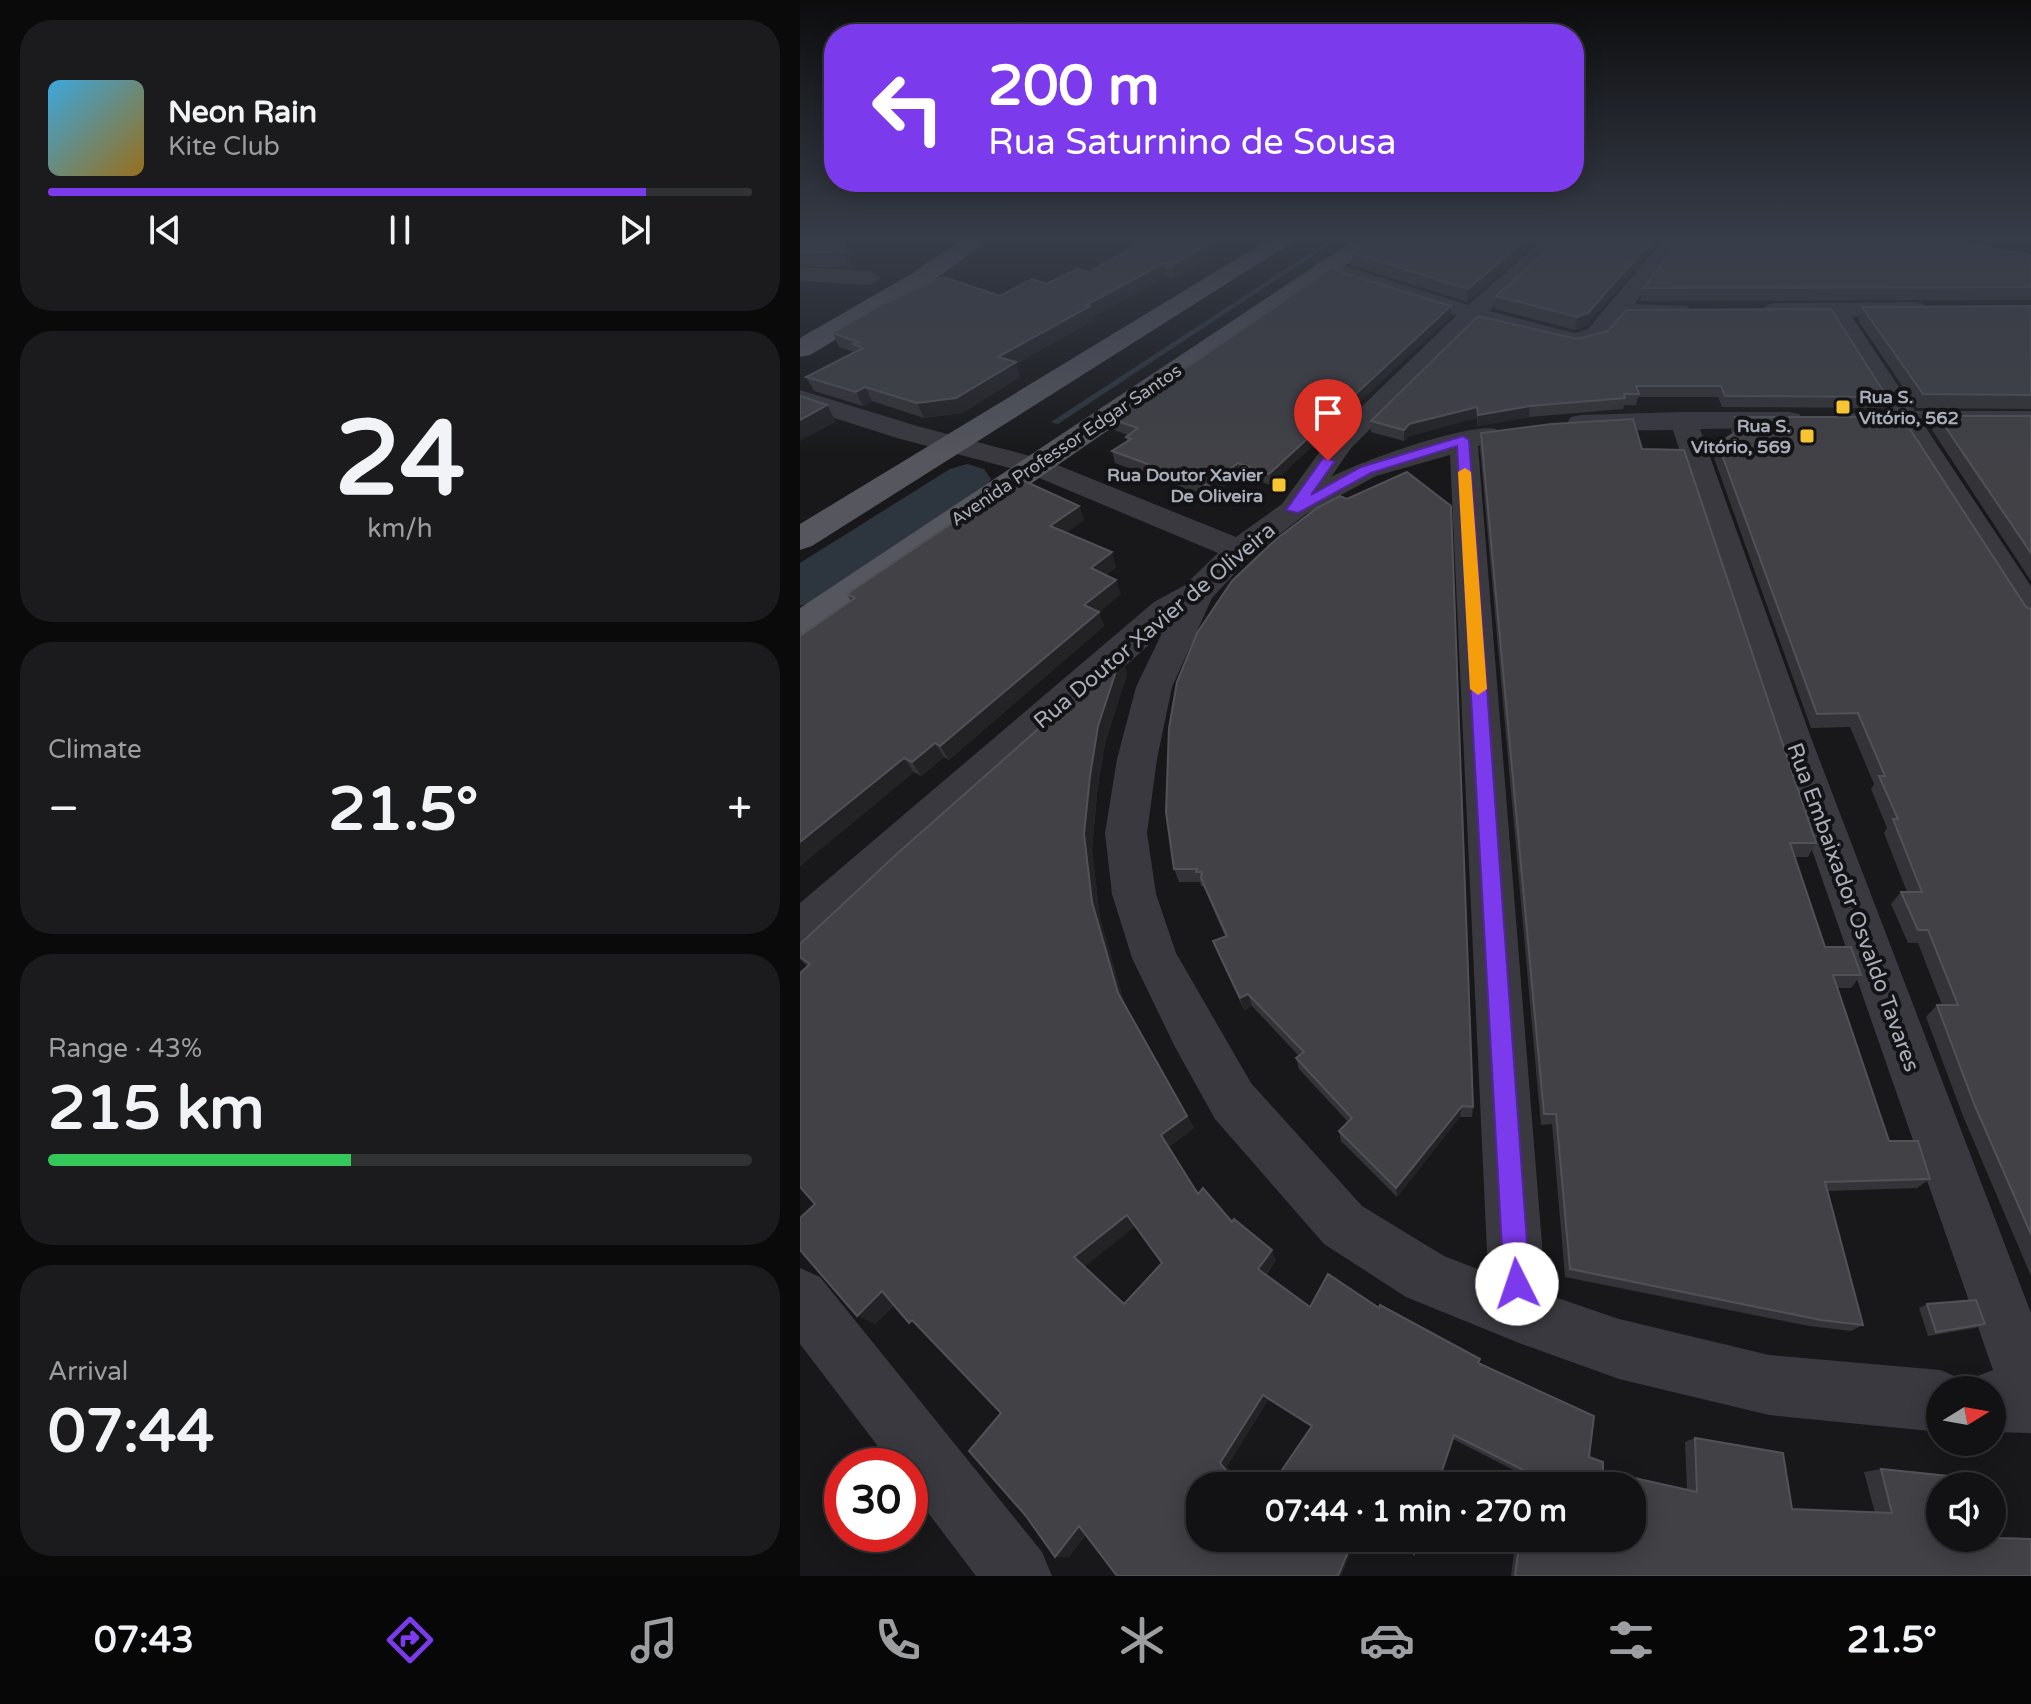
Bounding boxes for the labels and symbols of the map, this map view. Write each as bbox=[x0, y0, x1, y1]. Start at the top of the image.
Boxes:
street label: Avenida Professor Edgar Santos bbox=[946, 359, 1186, 531]
pin bbox=[1294, 379, 1362, 461]
place label: Rua S. Vitório, 562 bbox=[1859, 386, 1959, 429]
marker: Rua S. Vitório, 562 bbox=[1834, 398, 1852, 416]
place label: Rua S. Vitório, 569 bbox=[1691, 415, 1791, 458]
marker: Rua S. Vitório, 569 bbox=[1798, 427, 1816, 445]
place label: Rua Doutor Xavier De Oliveira bbox=[1107, 464, 1264, 507]
marker: Rua Doutor Xavier De Oliveira bbox=[1270, 476, 1288, 494]
street label: Rua Doutor Xavier de Oliveira bbox=[1029, 517, 1281, 734]
street label: Rua Embaixador Osvaldo Tavares bbox=[1781, 739, 1925, 1075]
position arrow bbox=[1475, 1242, 1559, 1326]
north arrow bbox=[1926, 1376, 2006, 1456]
speed limit sign: 30 bbox=[824, 1448, 928, 1552]

